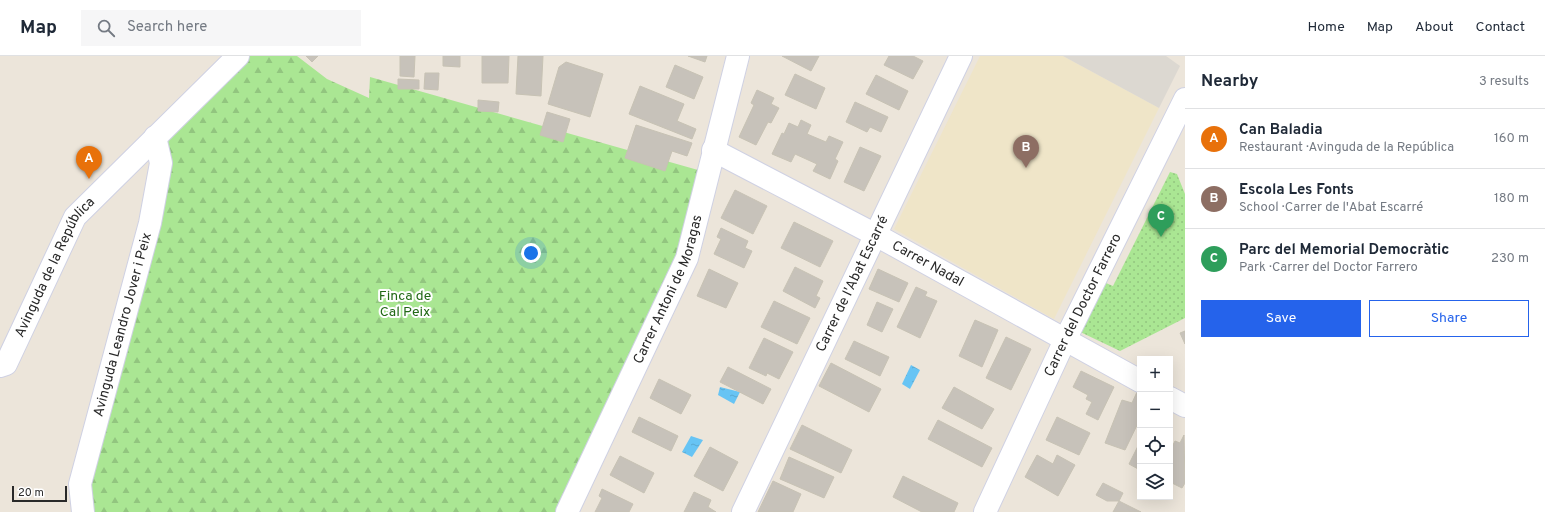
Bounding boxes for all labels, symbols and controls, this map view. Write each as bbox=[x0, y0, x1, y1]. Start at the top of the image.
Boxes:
search box bbox=[81, 10, 361, 46]
text: Map bbox=[20, 16, 57, 40]
icon: search bbox=[95, 17, 117, 39]
text: Search here bbox=[127, 18, 207, 37]
text: Home bbox=[1308, 19, 1345, 36]
text: Map bbox=[1367, 19, 1393, 36]
text: About bbox=[1415, 19, 1454, 36]
text: Contact bbox=[1476, 19, 1525, 36]
text: Nearby bbox=[1201, 71, 1258, 93]
text: 3 results bbox=[1479, 74, 1529, 90]
text: Can Baladia bbox=[1239, 121, 1323, 140]
text: A bbox=[1209, 131, 1219, 147]
text: 160 m bbox=[1494, 131, 1529, 147]
pin: B bbox=[1013, 135, 1039, 168]
text: Restaurant · Avinguda de la República bbox=[1239, 140, 1454, 156]
pin: A bbox=[76, 146, 102, 179]
text: Escola Les Fonts bbox=[1239, 181, 1354, 200]
text: B bbox=[1210, 191, 1218, 207]
text: 180 m bbox=[1494, 191, 1529, 207]
street label: Avinguda de la República bbox=[11, 194, 99, 340]
text: School · Carrer de l'Abat Escarré bbox=[1239, 200, 1423, 216]
pin: C bbox=[1148, 204, 1174, 237]
street label: Carrer Antoni de Moragas bbox=[630, 213, 706, 367]
street label: Carrer de l'Abat Escarré bbox=[812, 213, 892, 355]
street label: Carrer del Doctor Farrero bbox=[1041, 230, 1125, 379]
street label: Avinguda Leandro Jover i Peix bbox=[90, 231, 156, 419]
street label: Carrer Nadal bbox=[889, 237, 967, 290]
text: Parc del Memorial Democràtic bbox=[1239, 241, 1449, 260]
your location bbox=[521, 243, 541, 263]
text: C bbox=[1210, 251, 1218, 267]
text: 230 m bbox=[1491, 251, 1529, 267]
text: Park · Carrer del Doctor Farrero bbox=[1239, 260, 1418, 276]
park label: Finca de Cal Peix bbox=[379, 288, 431, 321]
button: Save bbox=[1201, 300, 1361, 337]
button: Share bbox=[1369, 300, 1529, 337]
map controls bbox=[1137, 356, 1173, 500]
button: + bbox=[1137, 356, 1173, 392]
button: − bbox=[1137, 392, 1173, 428]
button: locate bbox=[1137, 428, 1173, 464]
button: layers bbox=[1137, 464, 1173, 500]
scale bar bbox=[12, 484, 67, 503]
text: 20 m bbox=[18, 486, 44, 500]

